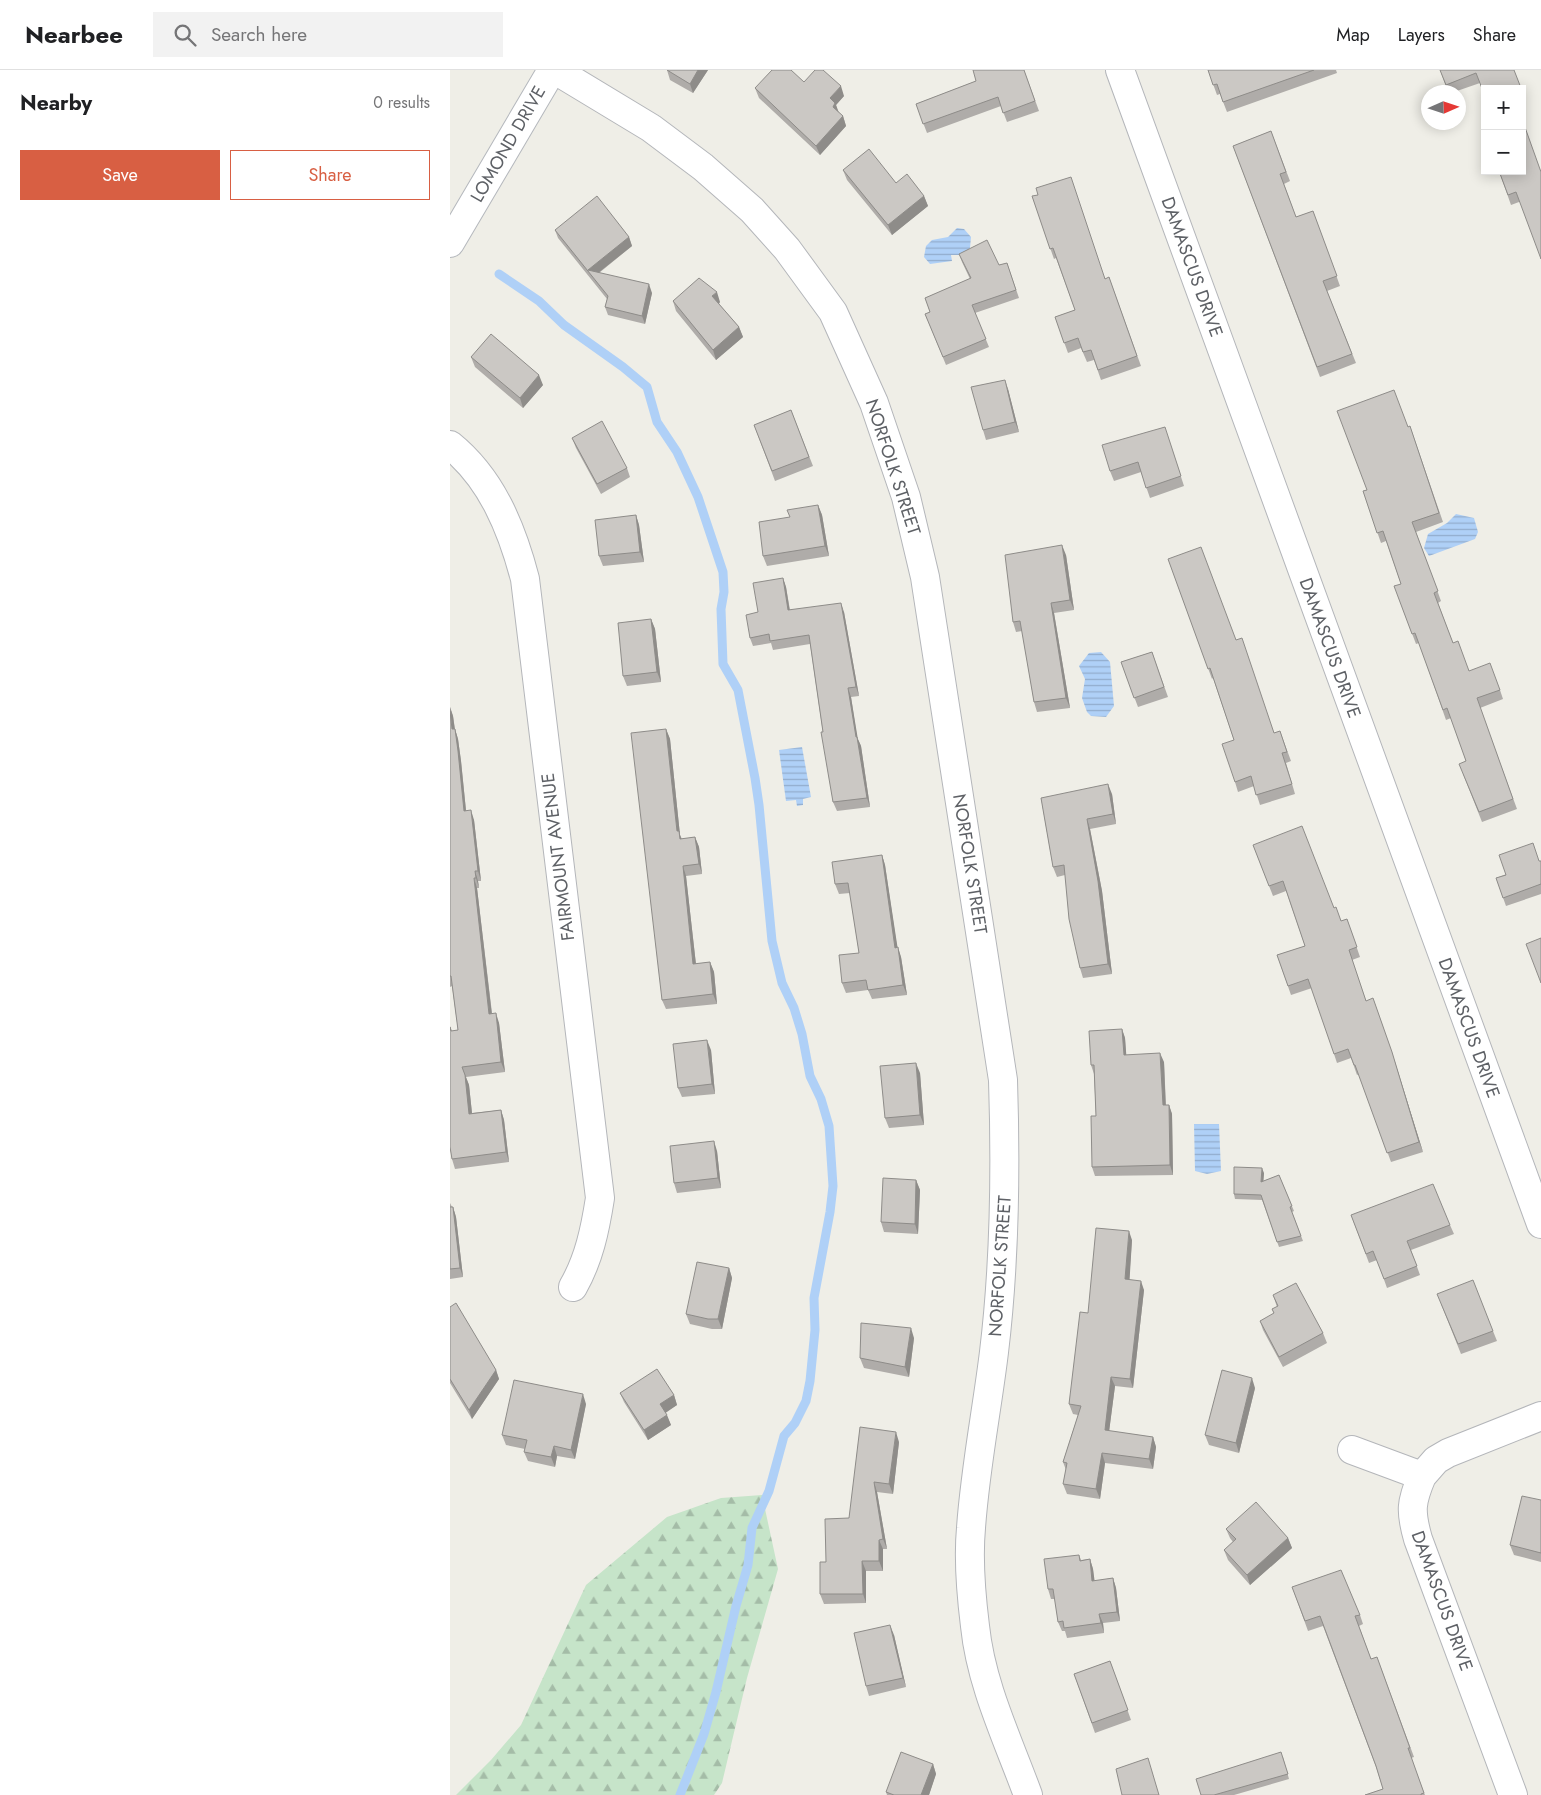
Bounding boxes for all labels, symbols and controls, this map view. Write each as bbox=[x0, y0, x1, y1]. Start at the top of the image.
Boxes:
search box bbox=[153, 12, 503, 57]
text: Nearbee bbox=[25, 17, 123, 52]
icon: search bbox=[171, 21, 199, 49]
text: Search here bbox=[211, 21, 307, 48]
text: Map bbox=[1336, 22, 1370, 48]
text: Layers bbox=[1398, 22, 1445, 48]
text: Share bbox=[1473, 22, 1516, 48]
street label: LOMOND DRIVE bbox=[464, 81, 552, 207]
north arrow bbox=[1421, 85, 1466, 130]
map controls bbox=[1481, 85, 1526, 175]
button: + bbox=[1481, 85, 1526, 130]
text: Nearby bbox=[20, 88, 92, 118]
text: 0 results bbox=[373, 91, 430, 114]
button: − bbox=[1481, 130, 1526, 175]
button: Save bbox=[20, 150, 220, 200]
button: Share bbox=[230, 150, 430, 200]
street label: DAMASCUS DRIVE bbox=[1155, 193, 1229, 341]
street label: NORFOLK STREET bbox=[859, 396, 927, 539]
street label: DAMASCUS DRIVE bbox=[1293, 574, 1367, 722]
street label: FAIRMOUNT AVENUE bbox=[535, 772, 581, 942]
street label: NORFOLK STREET bbox=[946, 792, 994, 937]
street label: DAMASCUS DRIVE bbox=[1432, 954, 1506, 1102]
street label: NORFOLK STREET bbox=[982, 1194, 1018, 1338]
street label: DAMASCUS DRIVE bbox=[1405, 1527, 1479, 1675]

